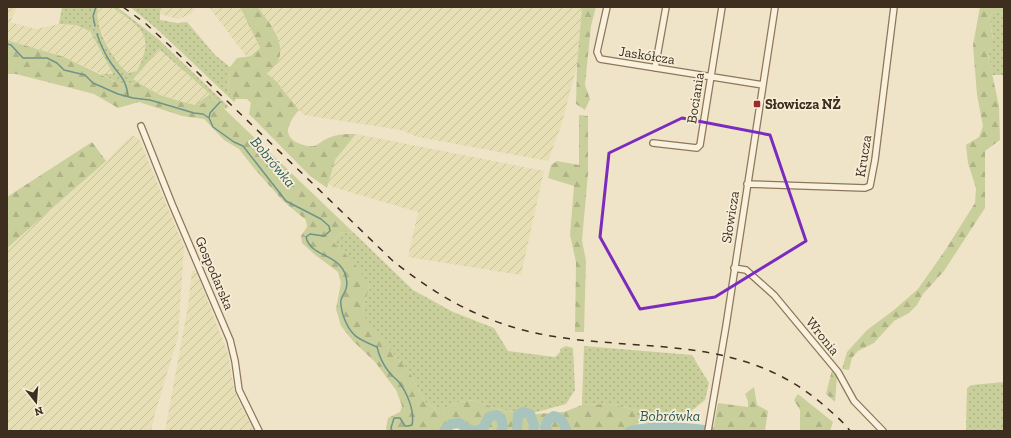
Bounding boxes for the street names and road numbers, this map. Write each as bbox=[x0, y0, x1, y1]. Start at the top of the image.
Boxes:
street label: Jaskółcza bbox=[618, 43, 676, 68]
street label: Bociania bbox=[683, 71, 708, 125]
street label: Krucza bbox=[852, 134, 875, 178]
street label: Słowicza bbox=[718, 189, 743, 244]
street label: Gospodarska bbox=[191, 234, 238, 313]
street label: Wronia bbox=[802, 314, 843, 359]

